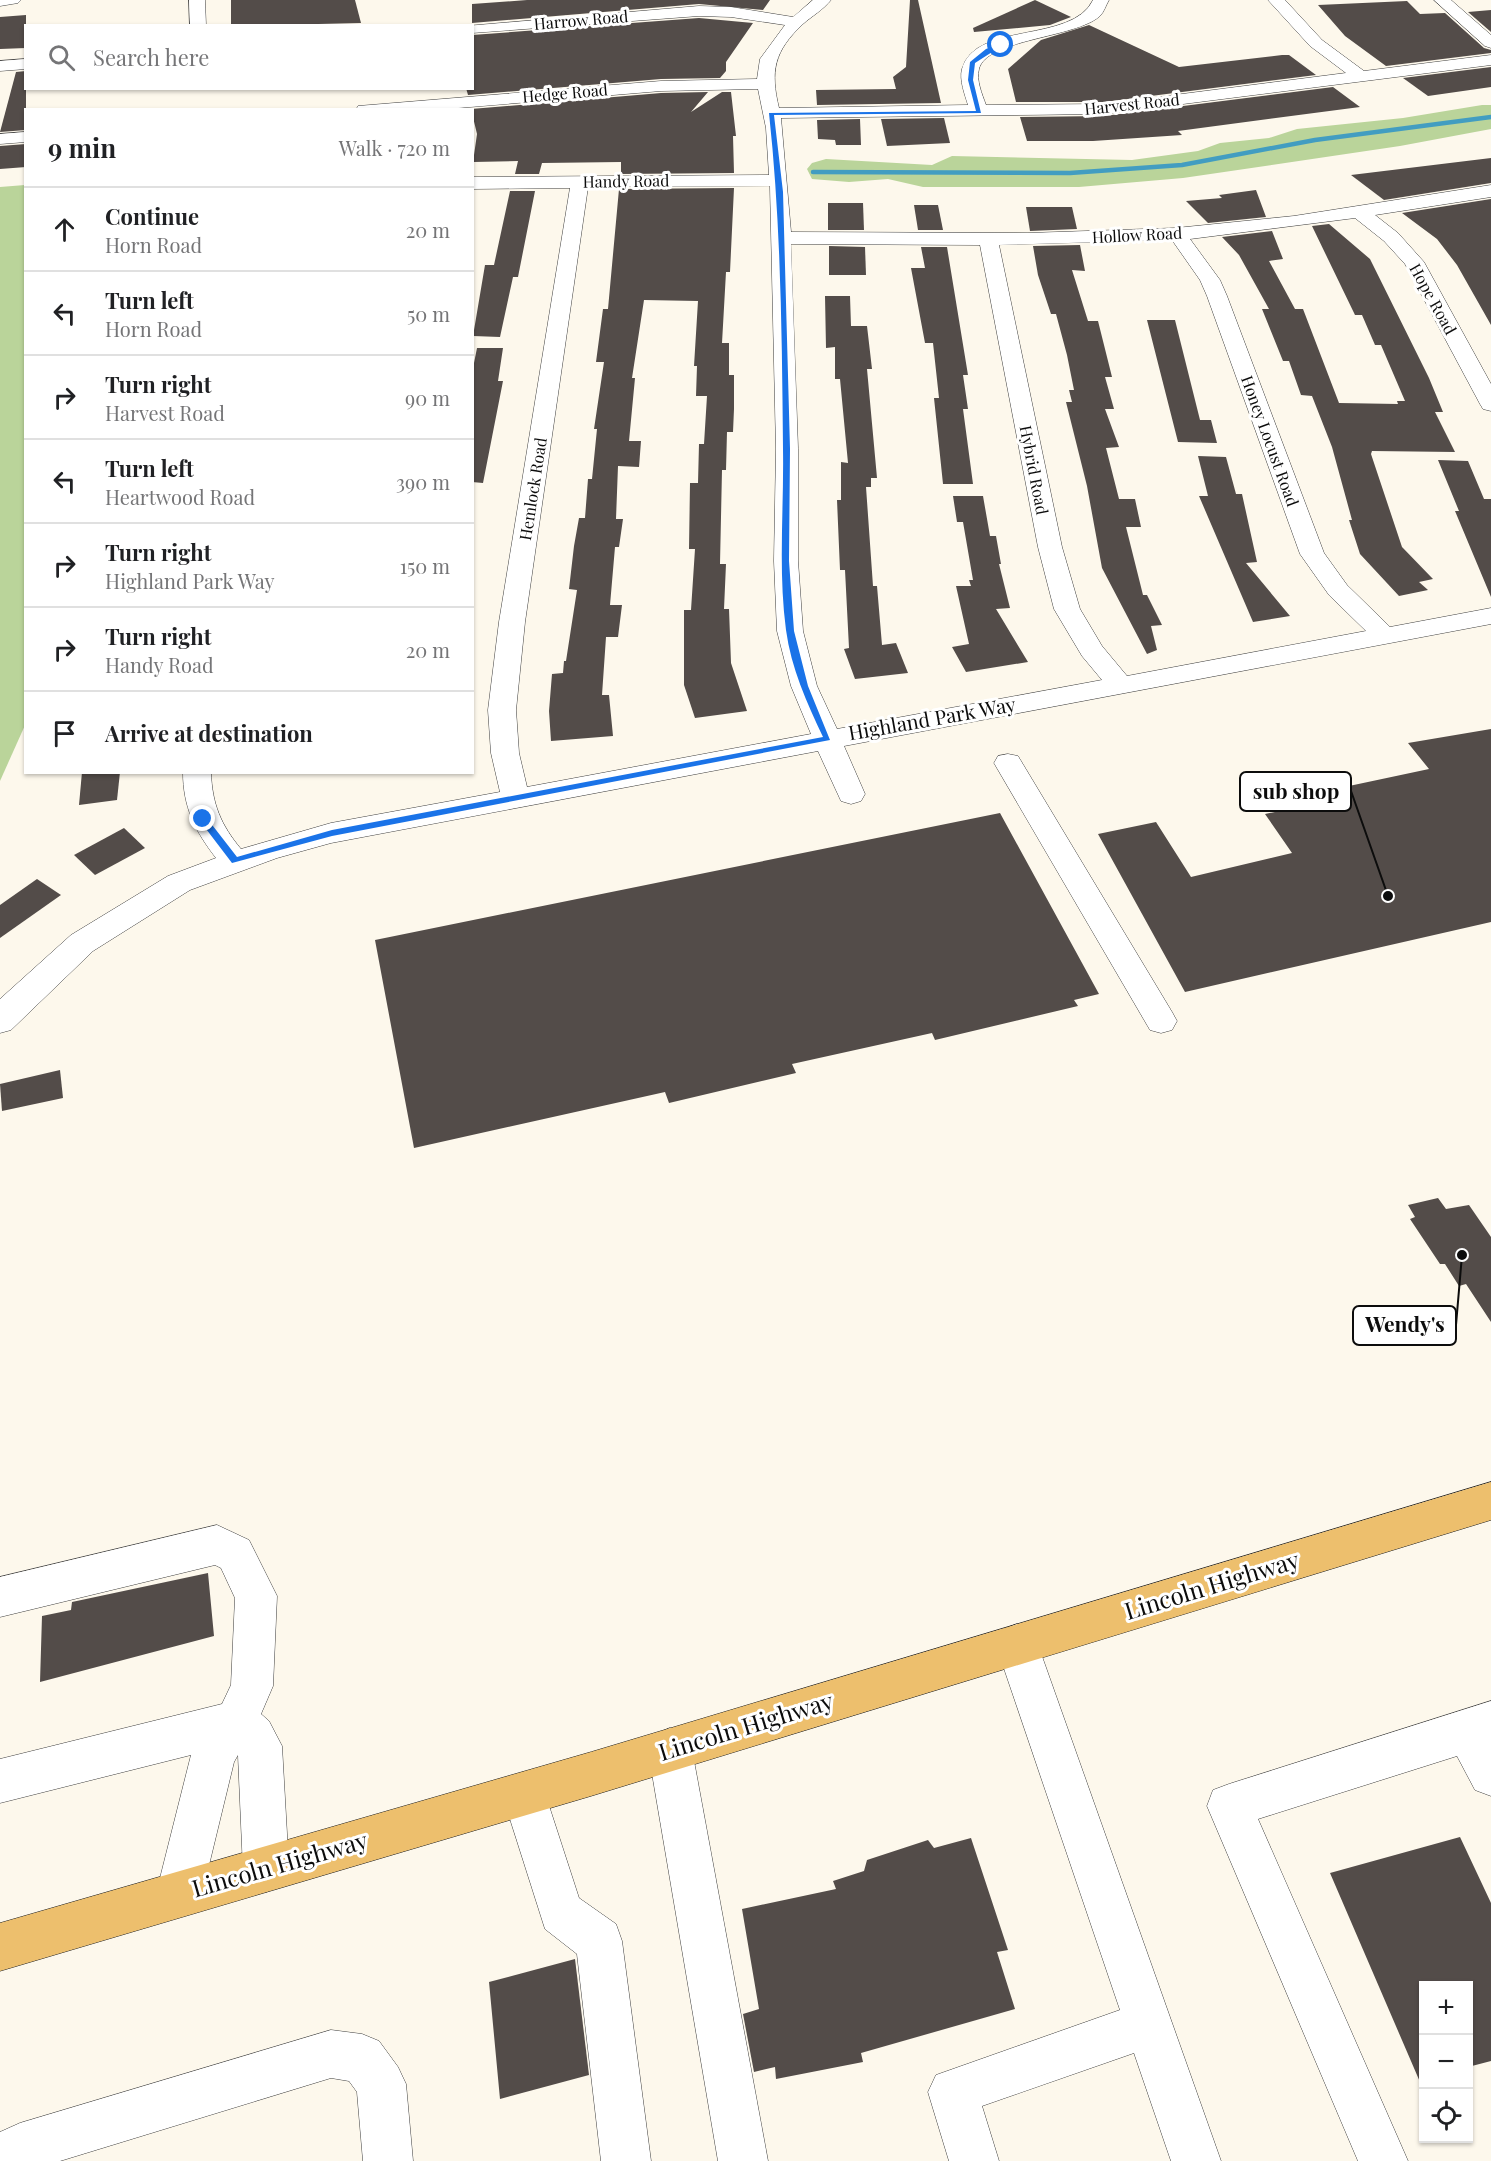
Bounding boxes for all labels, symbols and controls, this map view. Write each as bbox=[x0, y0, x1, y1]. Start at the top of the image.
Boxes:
street label: Harrow Road bbox=[533, 5, 629, 34]
search box bbox=[24, 24, 474, 90]
route start bbox=[987, 31, 1013, 57]
icon: search bbox=[45, 41, 78, 74]
text: Search here bbox=[93, 42, 209, 72]
street label: Hedge Road bbox=[521, 78, 609, 107]
street label: Harvest Road bbox=[1083, 88, 1181, 119]
text: 9 min bbox=[48, 130, 116, 165]
text: Walk · 720 m bbox=[339, 134, 450, 161]
street label: Handy Road bbox=[582, 169, 670, 192]
text: Continue bbox=[105, 201, 199, 231]
icon: ahead bbox=[48, 213, 81, 246]
text: 20 m bbox=[406, 216, 450, 243]
street label: Hollow Road bbox=[1091, 222, 1183, 247]
text: Horn Road bbox=[105, 231, 202, 258]
street label: Hope Road bbox=[1405, 259, 1462, 338]
text: Turn left bbox=[105, 285, 194, 315]
icon: left bbox=[48, 297, 81, 330]
text: 50 m bbox=[407, 300, 450, 327]
text: Horn Road bbox=[105, 315, 202, 342]
text: Turn right bbox=[105, 369, 211, 399]
street label: Honey Locust Road bbox=[1237, 372, 1304, 509]
icon: right bbox=[48, 381, 81, 414]
text: 90 m bbox=[405, 384, 450, 411]
text: Harvest Road bbox=[105, 399, 225, 426]
street label: Hybrid Road bbox=[1016, 424, 1053, 516]
street label: Hemlock Road bbox=[514, 436, 551, 542]
text: Turn left bbox=[105, 453, 194, 483]
icon: left bbox=[48, 465, 81, 498]
text: 390 m bbox=[396, 468, 450, 495]
text: Heartwood Road bbox=[105, 483, 255, 510]
text: Turn right bbox=[105, 537, 211, 567]
icon: right bbox=[48, 549, 81, 582]
text: 150 m bbox=[400, 552, 450, 579]
text: Highland Park Way bbox=[105, 567, 275, 594]
text: Turn right bbox=[105, 621, 211, 651]
icon: right bbox=[48, 633, 81, 666]
text: 20 m bbox=[406, 636, 450, 663]
text: Handy Road bbox=[105, 651, 214, 678]
street label: Highland Park Way bbox=[846, 689, 1018, 746]
icon: arrive bbox=[48, 717, 81, 750]
text: Arrive at destination bbox=[105, 718, 313, 748]
callout: sub shop bbox=[1240, 772, 1351, 811]
text: sub shop bbox=[1253, 776, 1339, 804]
route end bbox=[189, 805, 215, 831]
callout: Wendy's bbox=[1353, 1306, 1456, 1345]
text: Wendy's bbox=[1364, 1309, 1445, 1337]
street label: Lincoln Highway bbox=[1120, 1542, 1303, 1626]
street label: Lincoln Highway bbox=[654, 1683, 837, 1767]
street label: Lincoln Highway bbox=[188, 1823, 371, 1903]
map controls bbox=[1419, 1981, 1473, 2143]
button: + bbox=[1419, 1981, 1473, 2035]
button: − bbox=[1419, 2035, 1473, 2089]
button: locate bbox=[1419, 2089, 1473, 2143]

